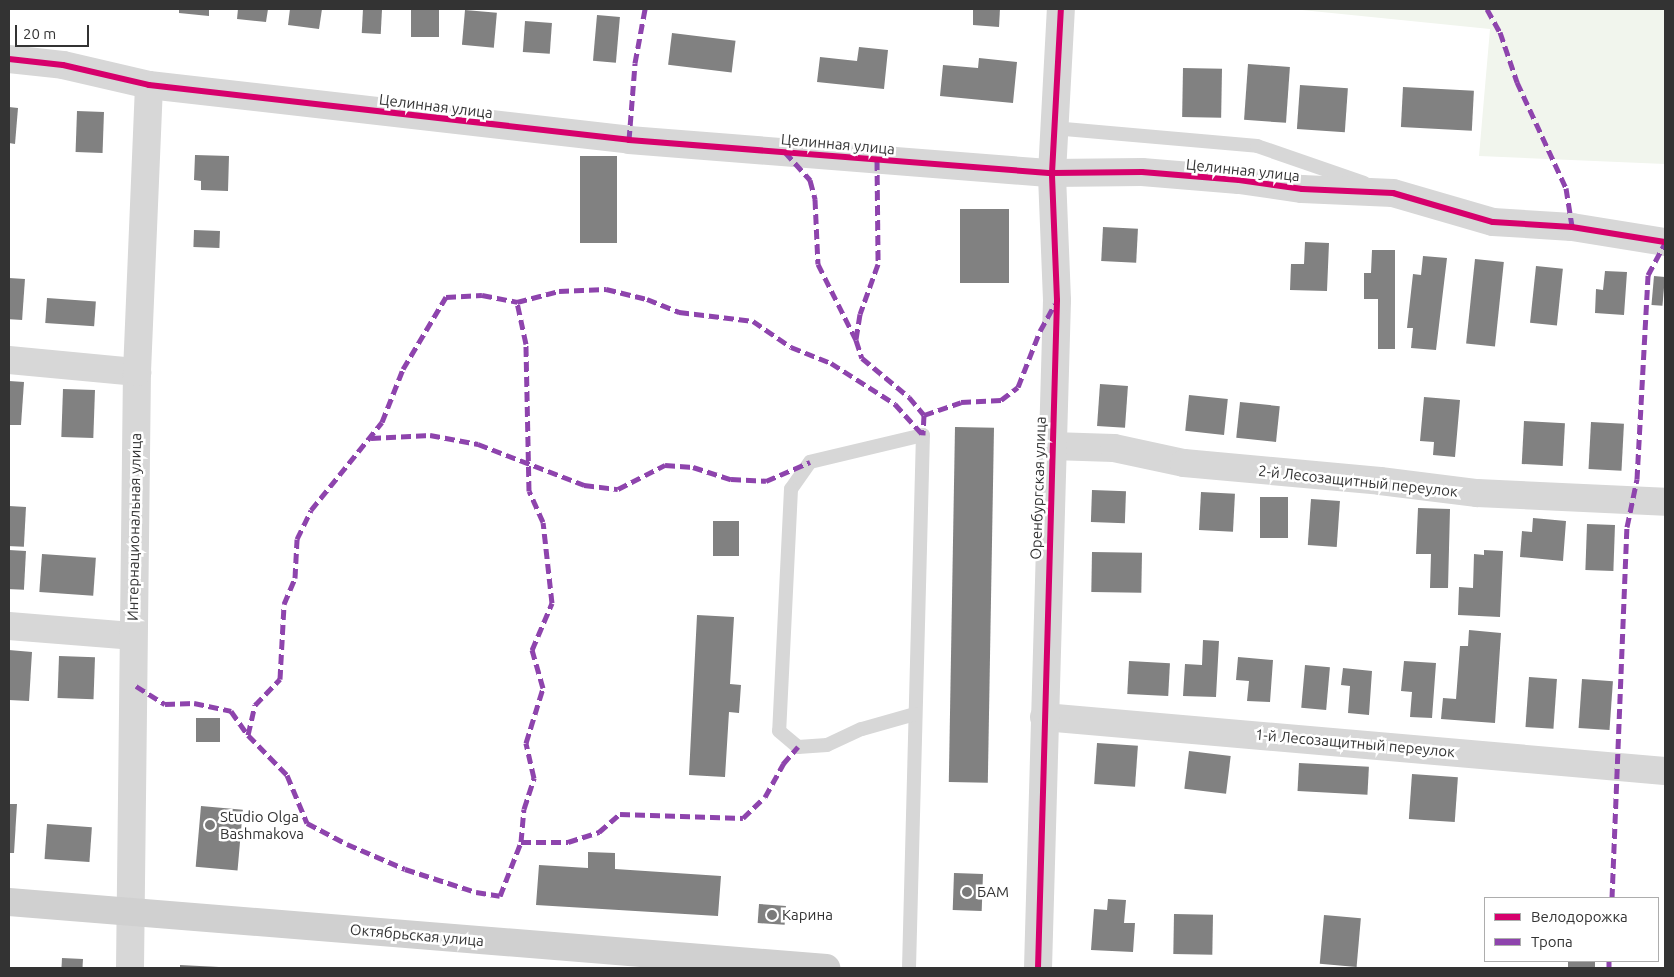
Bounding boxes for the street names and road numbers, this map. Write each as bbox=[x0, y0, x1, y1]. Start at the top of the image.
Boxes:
street label: Целинная улица bbox=[378, 90, 494, 122]
street label: Целинная улица bbox=[780, 130, 896, 158]
street label: Целинная улица bbox=[1185, 155, 1301, 185]
street label: Оренбургская улица bbox=[1027, 416, 1049, 560]
street label: Интернациональная улица bbox=[123, 433, 145, 621]
street label: 2-й Лесозащитный переулок bbox=[1257, 462, 1459, 500]
street label: 1-й Лесозащитный переулок bbox=[1254, 725, 1456, 761]
street label: Октябрьская улица bbox=[349, 920, 485, 950]

